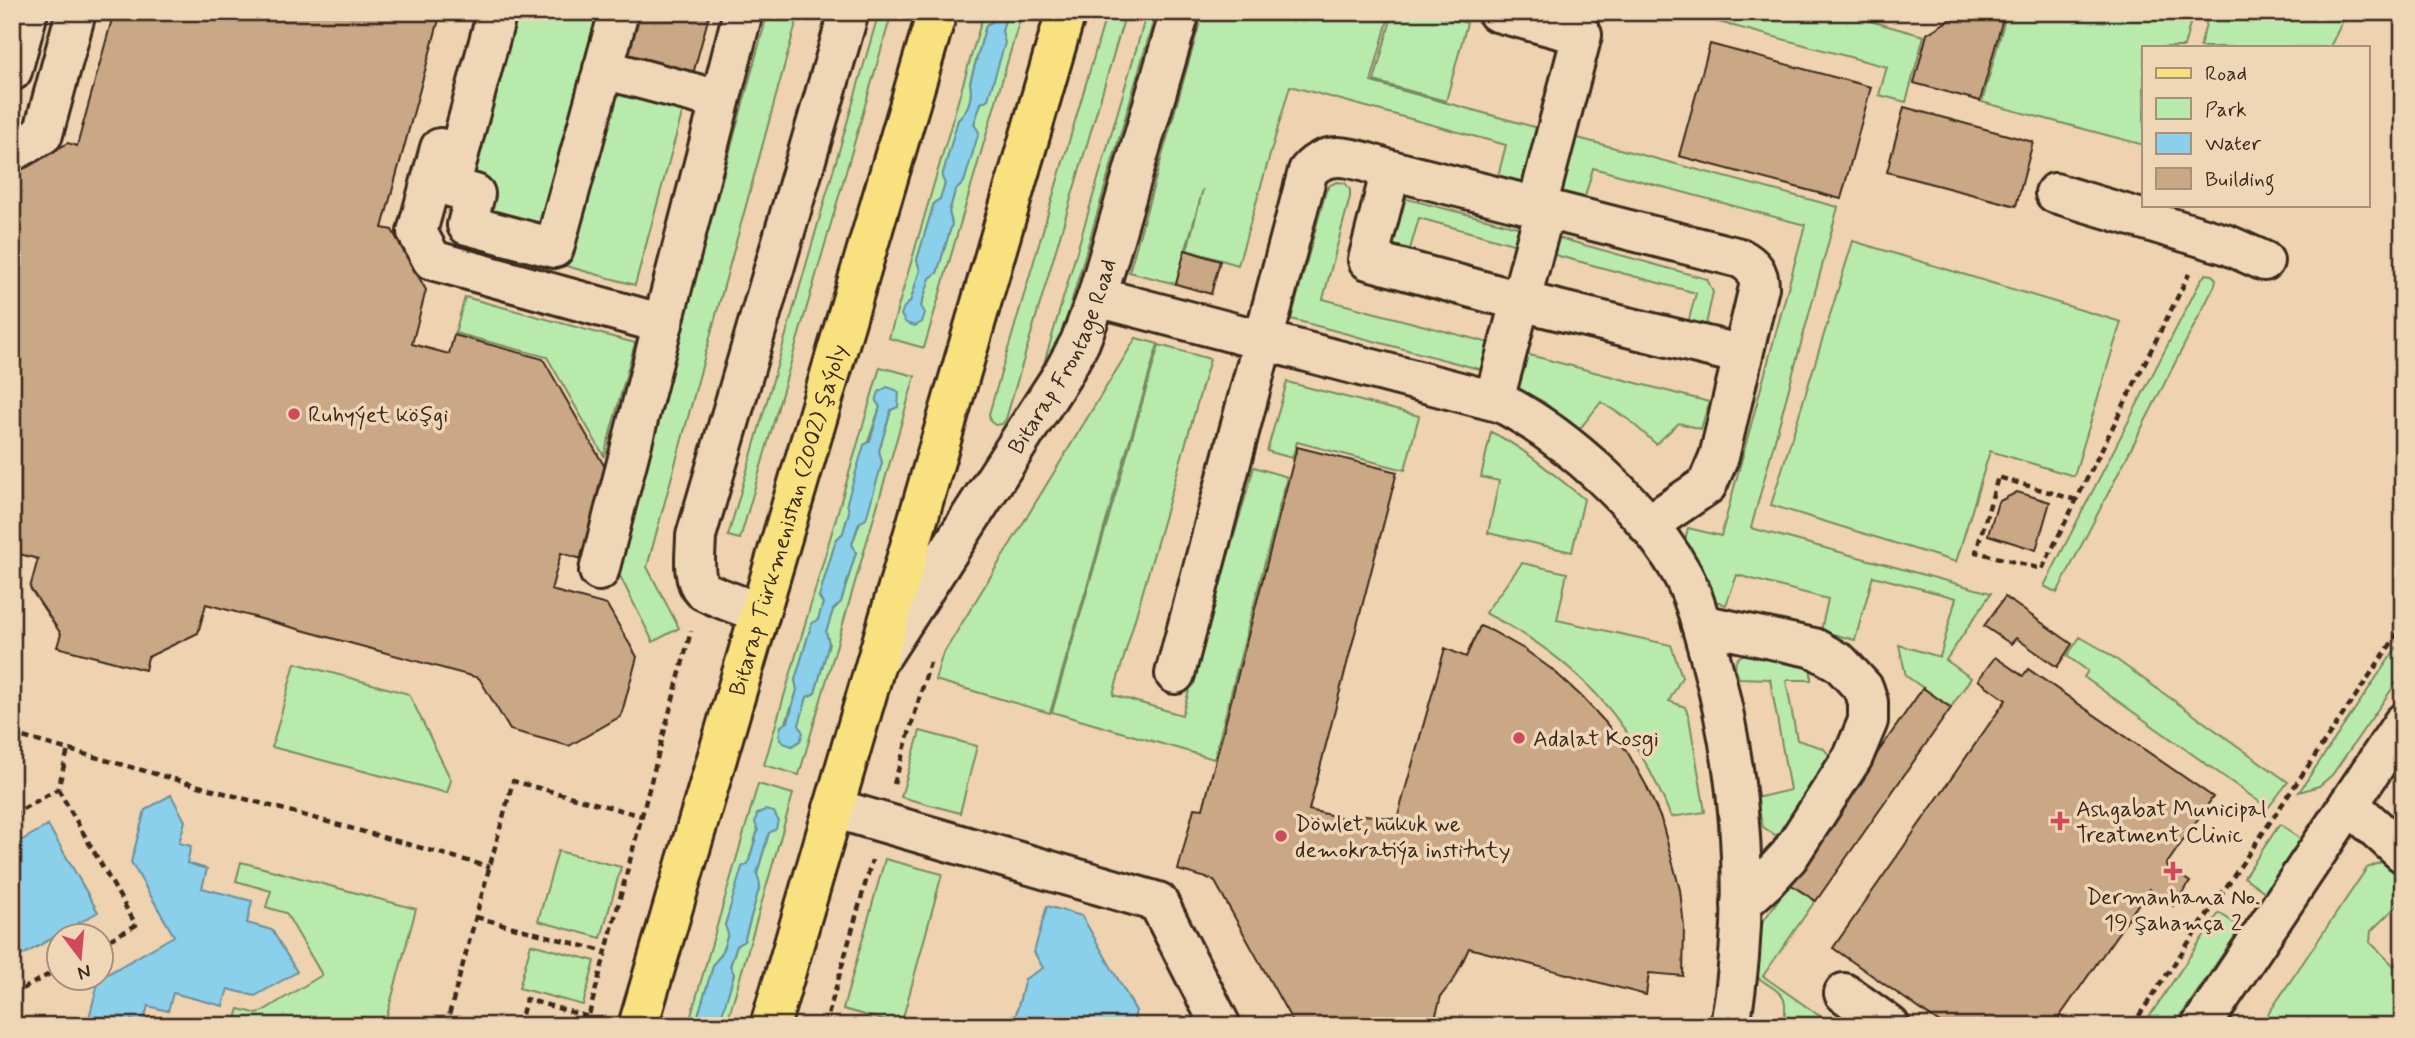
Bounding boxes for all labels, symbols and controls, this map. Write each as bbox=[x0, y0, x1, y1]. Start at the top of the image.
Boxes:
legend bbox=[2142, 46, 2370, 206]
text: Road bbox=[2205, 60, 2247, 88]
text: Park bbox=[2205, 96, 2247, 124]
text: Water bbox=[2205, 130, 2261, 158]
text: Building bbox=[2205, 166, 2275, 196]
street label: Bitarap Frontage Road bbox=[1002, 256, 1124, 460]
street label: Bitarap Türkmenistan (2002) şaýoly bbox=[723, 341, 855, 699]
place label: Ruhyýet köşgi bbox=[308, 401, 448, 431]
marker: Ruhyýet köşgi bbox=[286, 406, 302, 422]
place label: Adalat Kosgi bbox=[1533, 725, 1659, 757]
marker: Adalat Kosgi bbox=[1511, 730, 1527, 746]
place label: Ashgabat Municipal Treatment Clinic bbox=[2076, 795, 2267, 851]
place label: Döwlet, hukuk we demokratiýa instituty bbox=[1295, 810, 1511, 866]
marker: Ashgabat Municipal Treatment Clinic bbox=[2050, 811, 2070, 831]
marker: Döwlet, hukuk we demokratiýa instituty bbox=[1273, 828, 1289, 844]
marker: Dermanhana No. 19 Şahamça 2 bbox=[2165, 863, 2181, 879]
place label: Dermanhana No. 19 Şahamça 2 bbox=[2086, 883, 2260, 939]
north arrow bbox=[46, 922, 116, 992]
text: N bbox=[75, 958, 94, 986]

